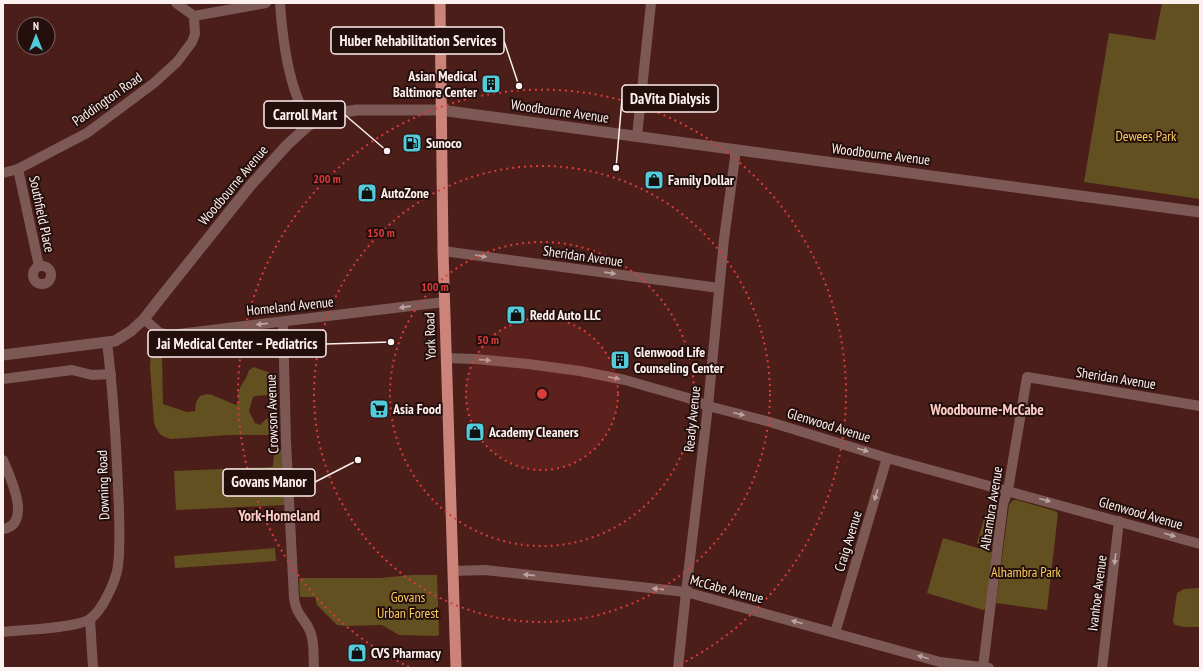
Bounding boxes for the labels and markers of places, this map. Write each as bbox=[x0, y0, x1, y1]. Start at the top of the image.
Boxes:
callout: Huber Rehabilitation Services bbox=[331, 27, 504, 54]
place label: Asian Medical Baltimore Center bbox=[393, 67, 478, 101]
building icon: Asian Medical Baltimore Center bbox=[480, 73, 502, 95]
callout: DaVita Dialysis bbox=[622, 85, 718, 112]
callout: Carroll Mart bbox=[264, 101, 345, 128]
fuel station icon: Sunoco bbox=[401, 132, 423, 154]
place label: Sunoco bbox=[426, 134, 462, 152]
shop icon: Family Dollar bbox=[643, 169, 665, 191]
place label: Family Dollar bbox=[668, 171, 735, 189]
shop icon: AutoZone bbox=[356, 182, 378, 204]
place label: AutoZone bbox=[380, 184, 429, 202]
shop icon: Redd Auto LLC bbox=[505, 304, 527, 326]
place label: Redd Auto LLC bbox=[530, 306, 602, 324]
callout: Jai Medical Center – Pediatrics bbox=[148, 330, 326, 357]
place label: Glenwood Life Counseling Center bbox=[634, 343, 725, 377]
building icon: Glenwood Life Counseling Center bbox=[609, 349, 631, 371]
centre of rings bbox=[535, 387, 549, 401]
supermarket icon: Asia Food bbox=[368, 398, 390, 420]
place label: Asia Food bbox=[392, 400, 441, 418]
shop icon: Academy Cleaners bbox=[464, 421, 486, 443]
place label: Academy Cleaners bbox=[488, 423, 579, 441]
callout: Govans Manor bbox=[223, 469, 315, 496]
shop icon: CVS Pharmacy bbox=[346, 642, 368, 664]
place label: CVS Pharmacy bbox=[371, 644, 441, 662]

